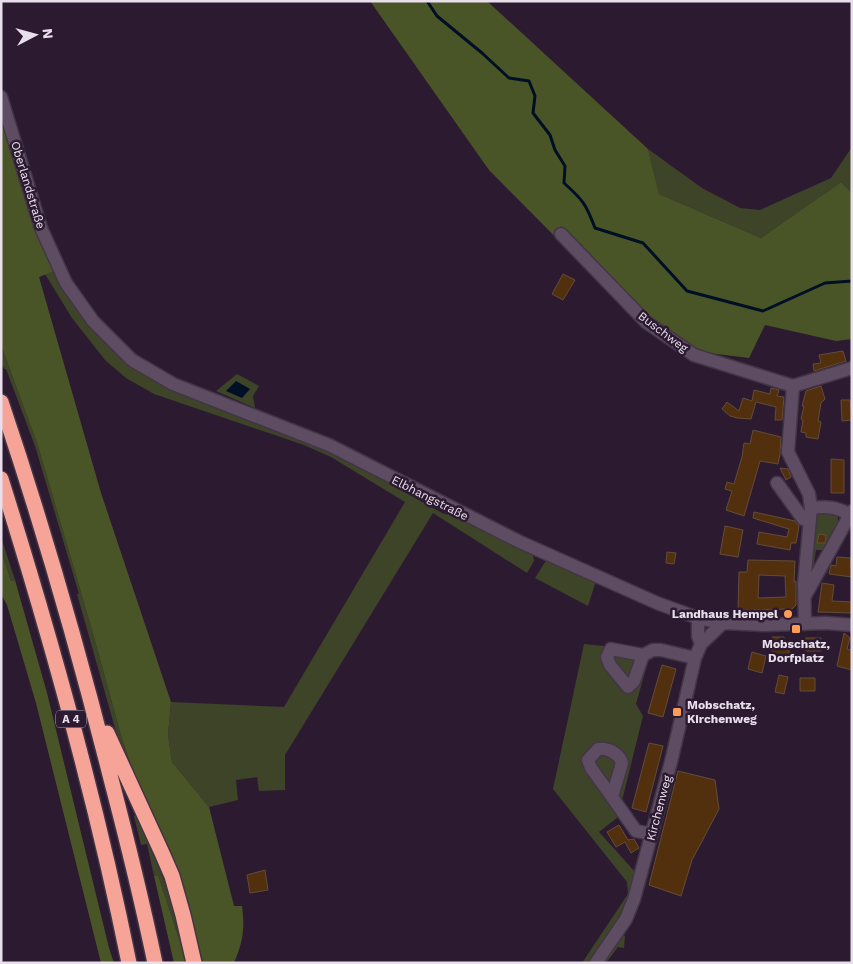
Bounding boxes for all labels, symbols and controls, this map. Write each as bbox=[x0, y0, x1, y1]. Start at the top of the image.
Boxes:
north arrow bbox=[10, 10, 60, 60]
text: N bbox=[39, 28, 56, 40]
street label: Oberlandstraße bbox=[8, 139, 48, 231]
street label: Buschweg bbox=[635, 309, 691, 356]
street label: Elbhangstraße bbox=[389, 473, 471, 523]
place label: Landhaus Hempel bbox=[672, 607, 778, 621]
marker: Landhaus Hempel bbox=[782, 608, 794, 620]
marker: Mobschatz, Dorfplatz bbox=[790, 623, 802, 635]
place label: Mobschatz, Dorfplatz bbox=[762, 637, 830, 665]
place label: Mobschatz, Kirchenweg bbox=[687, 698, 757, 726]
marker: Mobschatz, Kirchenweg bbox=[671, 706, 683, 718]
road number: A 4 bbox=[56, 711, 86, 728]
street label: Kirchenweg bbox=[644, 773, 675, 842]

